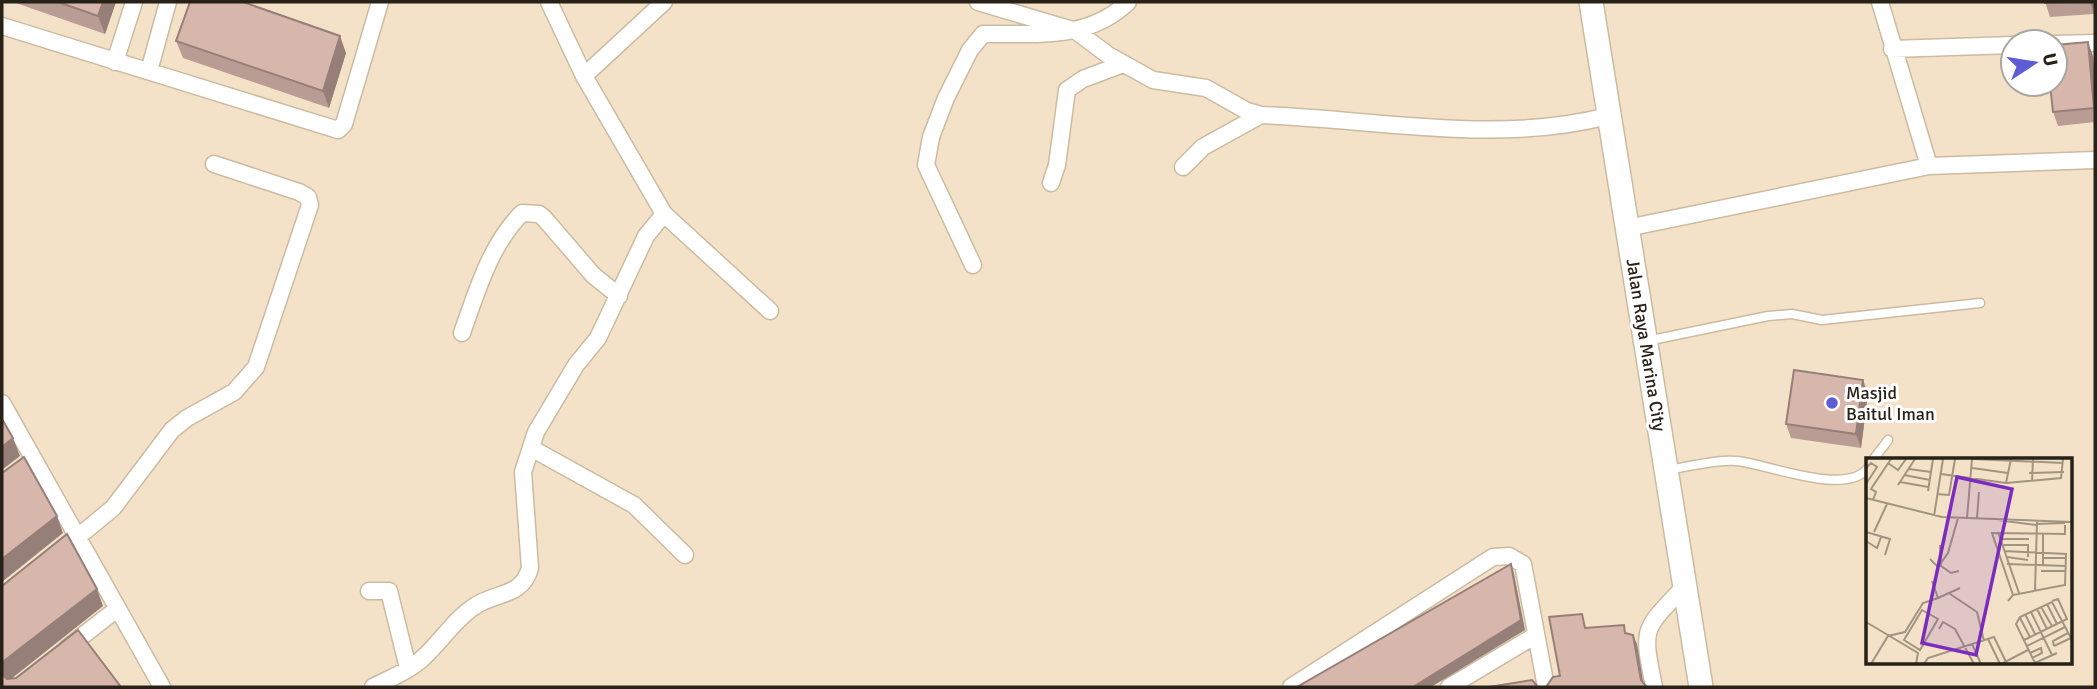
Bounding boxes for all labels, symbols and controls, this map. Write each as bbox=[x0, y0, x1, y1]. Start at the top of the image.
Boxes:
north arrow bbox=[1999, 28, 2069, 98]
text: U bbox=[2037, 51, 2063, 68]
street label: Jalan Raya Marina City bbox=[1621, 257, 1671, 434]
place label: Masjid Baitul Iman bbox=[1846, 382, 1935, 425]
marker: Masjid Baitul Iman bbox=[1824, 395, 1840, 411]
inset map bbox=[1866, 458, 2072, 664]

